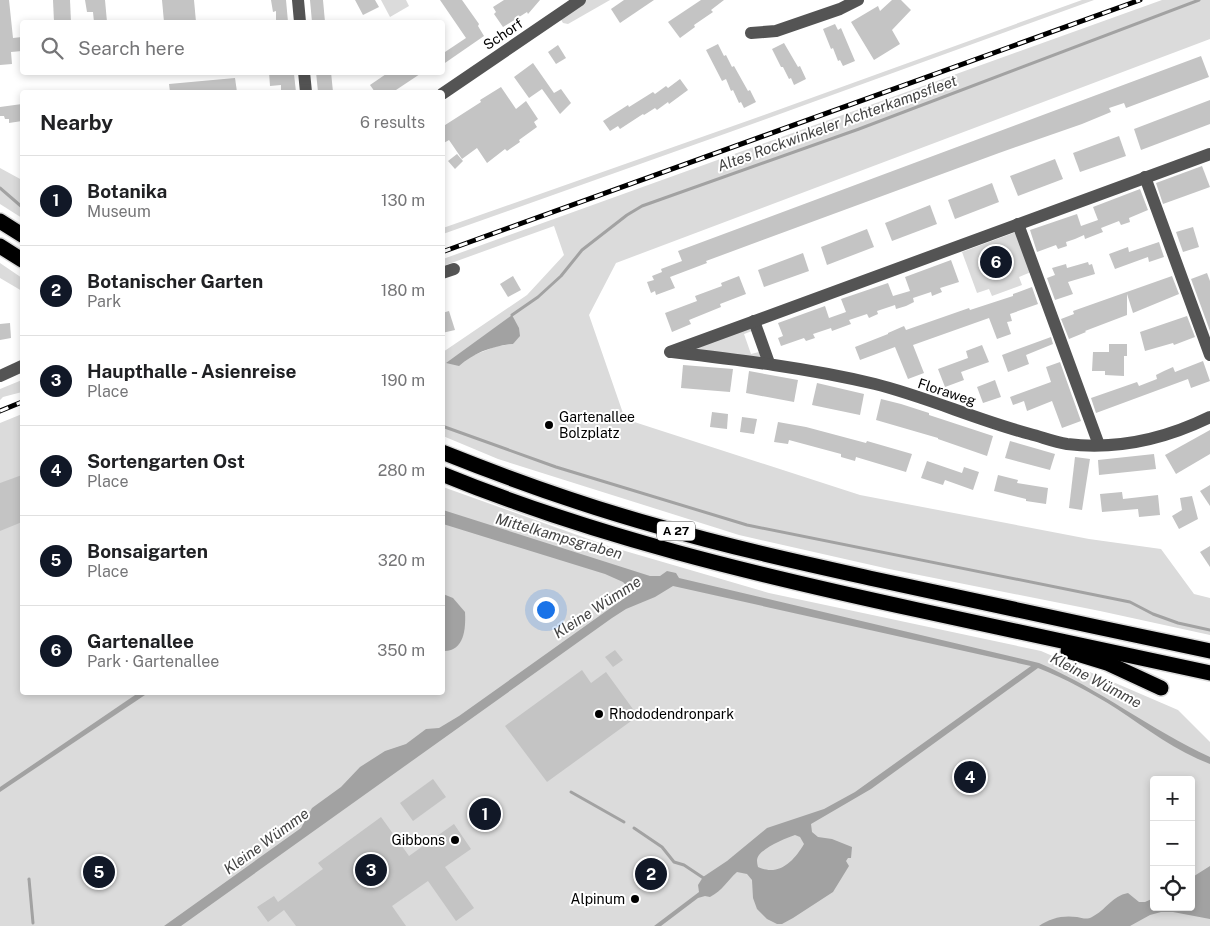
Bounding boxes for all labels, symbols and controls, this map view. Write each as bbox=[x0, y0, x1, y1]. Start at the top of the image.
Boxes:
street label: Schorf bbox=[480, 15, 526, 53]
search box bbox=[20, 20, 445, 75]
icon: search bbox=[38, 34, 66, 62]
text: Search here bbox=[78, 37, 185, 59]
water label: Altes Rockwinkeler Achterkampsfleet bbox=[715, 72, 959, 174]
text: Nearby bbox=[40, 110, 113, 135]
text: 6 results bbox=[360, 113, 425, 132]
text: Botanika bbox=[87, 180, 167, 202]
text: 1 bbox=[53, 191, 59, 210]
text: 130 m bbox=[381, 191, 425, 210]
text: Museum bbox=[87, 202, 151, 221]
pin: 6 bbox=[980, 243, 1012, 281]
text: Botanischer Garten bbox=[87, 270, 263, 292]
text: 2 bbox=[51, 281, 61, 300]
text: 180 m bbox=[381, 281, 425, 300]
text: Park bbox=[87, 292, 121, 311]
text: Haupthalle - Asienreise bbox=[87, 360, 297, 382]
text: 3 bbox=[51, 371, 61, 390]
text: 190 m bbox=[381, 371, 425, 390]
street label: Floraweg bbox=[916, 375, 978, 409]
text: Place bbox=[87, 382, 129, 401]
place label: Gartenallee Bolzplatz bbox=[559, 409, 635, 441]
marker: Gartenallee Bolzplatz bbox=[543, 419, 555, 431]
text: Sortengarten Ost bbox=[87, 450, 245, 472]
text: 4 bbox=[51, 461, 61, 480]
text: 280 m bbox=[378, 461, 425, 480]
text: Place bbox=[87, 472, 129, 491]
water label: Mittelkampsgraben bbox=[494, 510, 624, 562]
road number: A 27 bbox=[657, 522, 695, 540]
text: Bonsaigarten bbox=[87, 540, 208, 562]
text: 5 bbox=[51, 551, 61, 570]
text: 320 m bbox=[378, 551, 425, 570]
text: Place bbox=[87, 562, 129, 581]
water label: Kleine Wümme bbox=[550, 572, 644, 642]
your location bbox=[533, 597, 559, 623]
text: Gartenallee bbox=[87, 630, 194, 652]
text: 6 bbox=[51, 641, 61, 660]
text: 350 m bbox=[377, 641, 425, 660]
water label: Kleine Wümme bbox=[1047, 649, 1145, 711]
text: Park · Gartenallee bbox=[87, 652, 219, 671]
place label: Rhododendronpark bbox=[609, 706, 734, 722]
marker: Rhododendronpark bbox=[593, 708, 605, 720]
pin: 4 bbox=[954, 758, 986, 796]
map controls bbox=[1150, 776, 1195, 911]
button: + bbox=[1150, 776, 1195, 821]
pin: 1 bbox=[469, 795, 501, 833]
water label: Kleine Wümme bbox=[220, 804, 312, 878]
button: − bbox=[1150, 821, 1195, 866]
place label: Gibbons bbox=[391, 832, 445, 848]
marker: Gibbons bbox=[449, 834, 461, 846]
pin: 3 bbox=[355, 851, 387, 889]
pin: 5 bbox=[83, 853, 115, 891]
pin: 2 bbox=[635, 855, 667, 893]
button: locate bbox=[1150, 866, 1195, 911]
place label: Alpinum bbox=[571, 891, 625, 907]
marker: Alpinum bbox=[629, 893, 641, 905]

